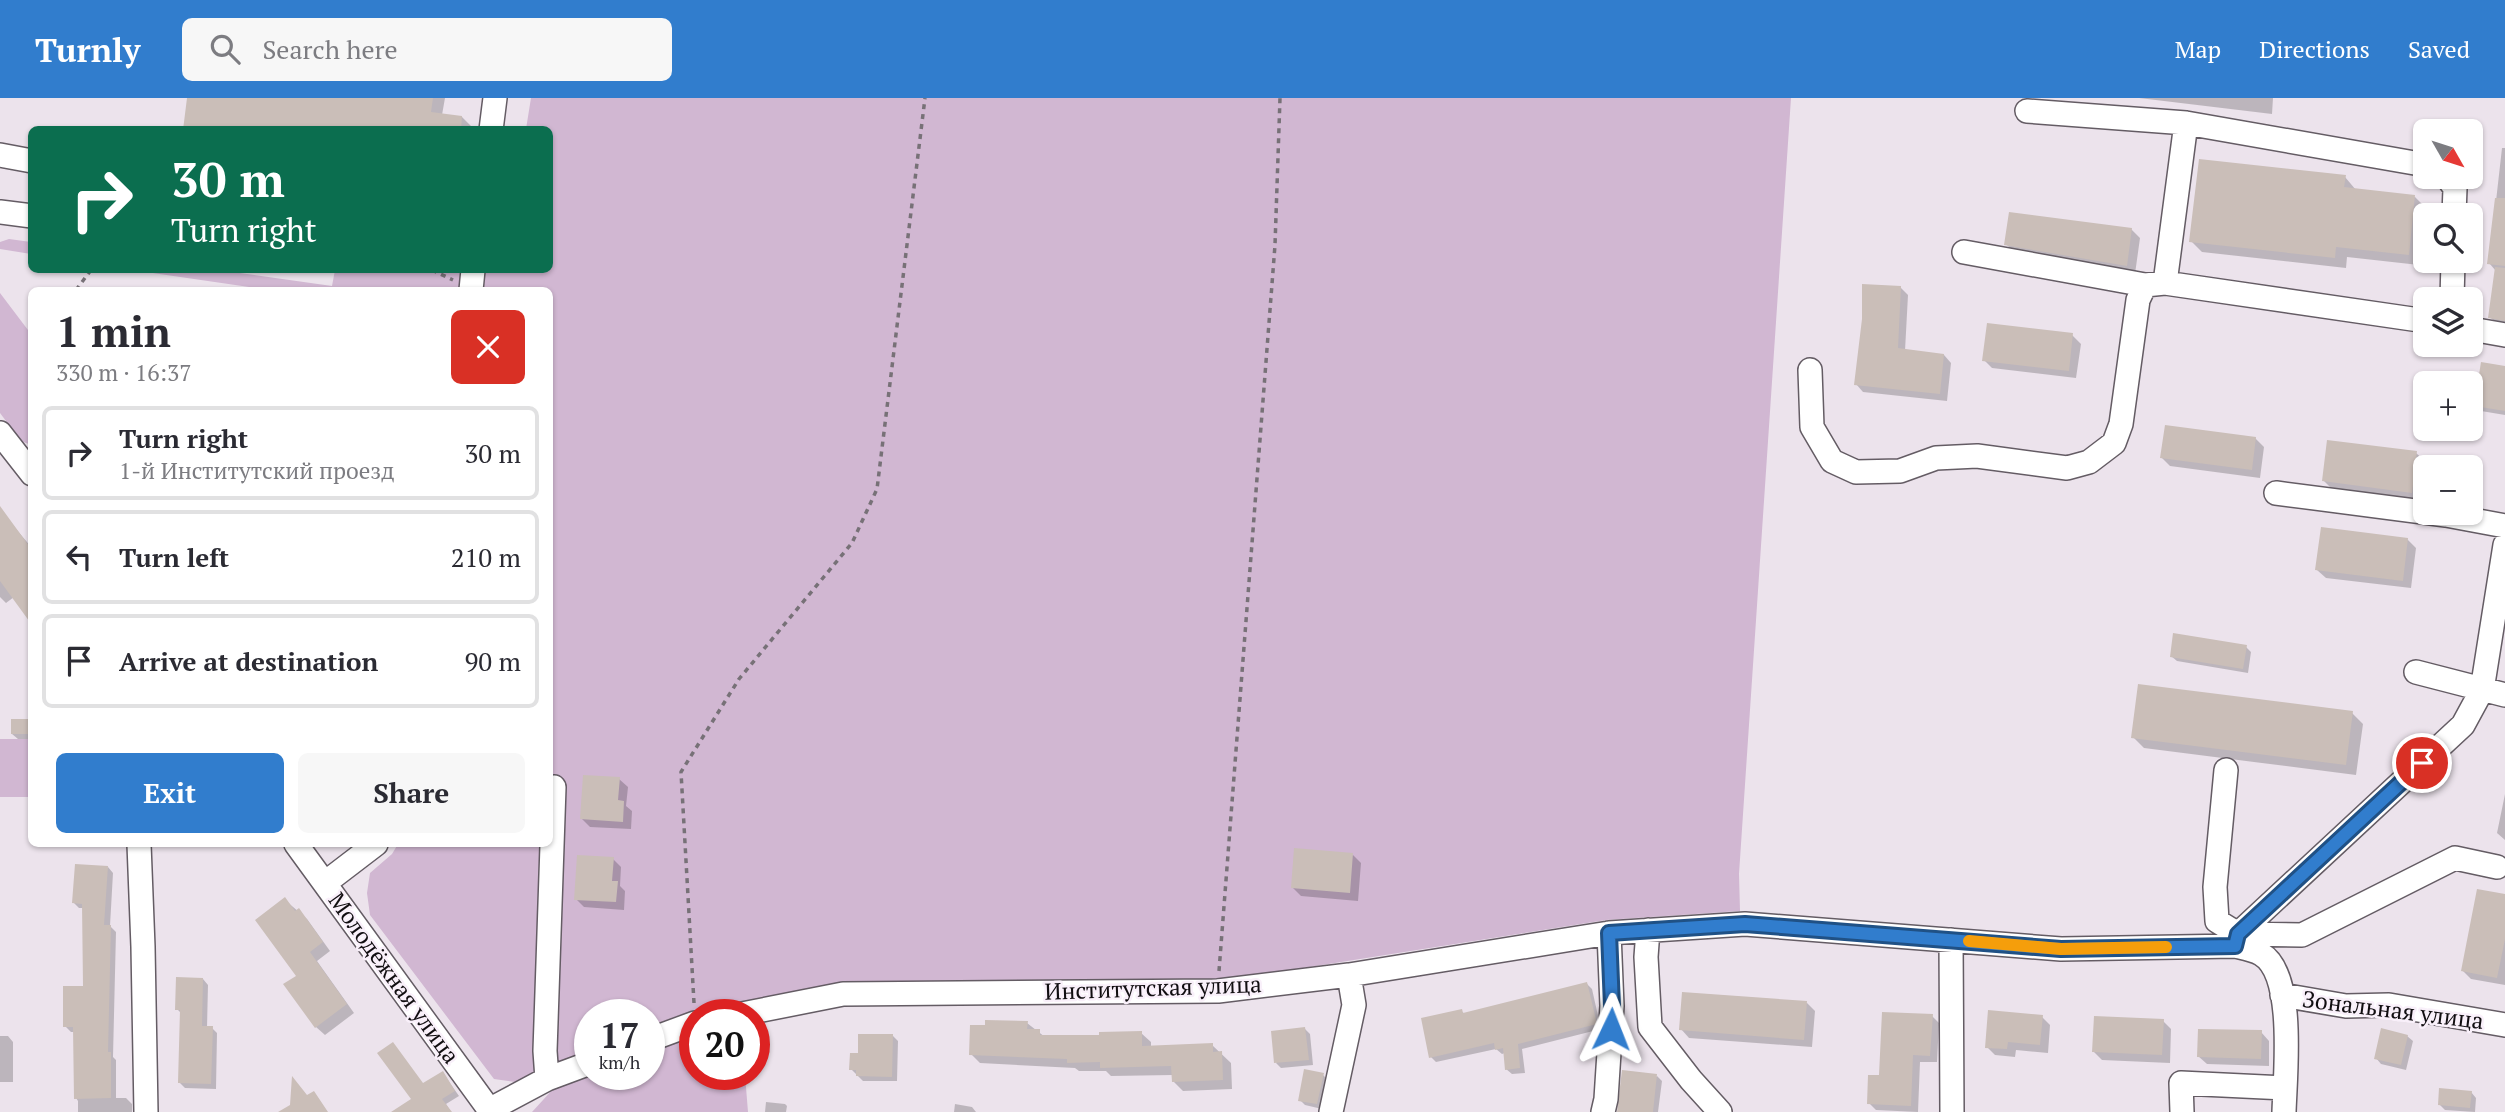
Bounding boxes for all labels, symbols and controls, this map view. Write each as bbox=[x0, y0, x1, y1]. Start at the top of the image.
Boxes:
search box bbox=[182, 18, 672, 81]
text: Turnly bbox=[35, 28, 140, 71]
icon: search bbox=[206, 30, 244, 68]
text: Search here bbox=[262, 32, 398, 66]
text: Map bbox=[2175, 33, 2221, 65]
text: Directions bbox=[2259, 33, 2370, 65]
text: Saved bbox=[2408, 33, 2470, 65]
north arrow bbox=[2413, 119, 2483, 189]
map controls bbox=[2413, 119, 2483, 525]
text: 30 m bbox=[171, 146, 285, 211]
icon: right bbox=[56, 154, 147, 245]
button: search bbox=[2413, 203, 2483, 273]
text: Turn right bbox=[171, 209, 317, 251]
button: layers bbox=[2413, 287, 2483, 357]
text: 1 min bbox=[56, 303, 171, 359]
button: close bbox=[451, 310, 525, 384]
text: 330 m · 16:37 bbox=[56, 357, 191, 388]
button: + bbox=[2413, 371, 2483, 441]
text: Turn right bbox=[119, 421, 248, 455]
icon: right bbox=[60, 434, 98, 472]
text: 30 m bbox=[465, 436, 521, 470]
text: 1-й Институтский проезд bbox=[119, 455, 394, 486]
button: − bbox=[2413, 455, 2483, 525]
icon: left bbox=[60, 538, 98, 576]
text: Turn left bbox=[119, 540, 229, 574]
text: 210 m bbox=[451, 540, 521, 574]
icon: arrive bbox=[60, 642, 98, 680]
text: Arrive at destination bbox=[119, 644, 378, 678]
text: 90 m bbox=[465, 644, 521, 678]
pin bbox=[2392, 733, 2452, 793]
icon: arrive bbox=[2403, 744, 2441, 782]
button: Exit bbox=[56, 753, 284, 833]
button: Share bbox=[298, 753, 525, 833]
street label: Молодёжная улица bbox=[322, 886, 467, 1070]
street label: Институтская улица bbox=[1044, 968, 1263, 1007]
street label: Зональная улица bbox=[2301, 983, 2486, 1036]
position arrow bbox=[1574, 992, 1648, 1066]
speed limit sign: 20 bbox=[679, 999, 770, 1090]
text: 17 bbox=[600, 1012, 639, 1058]
text: km/h bbox=[599, 1050, 640, 1074]

